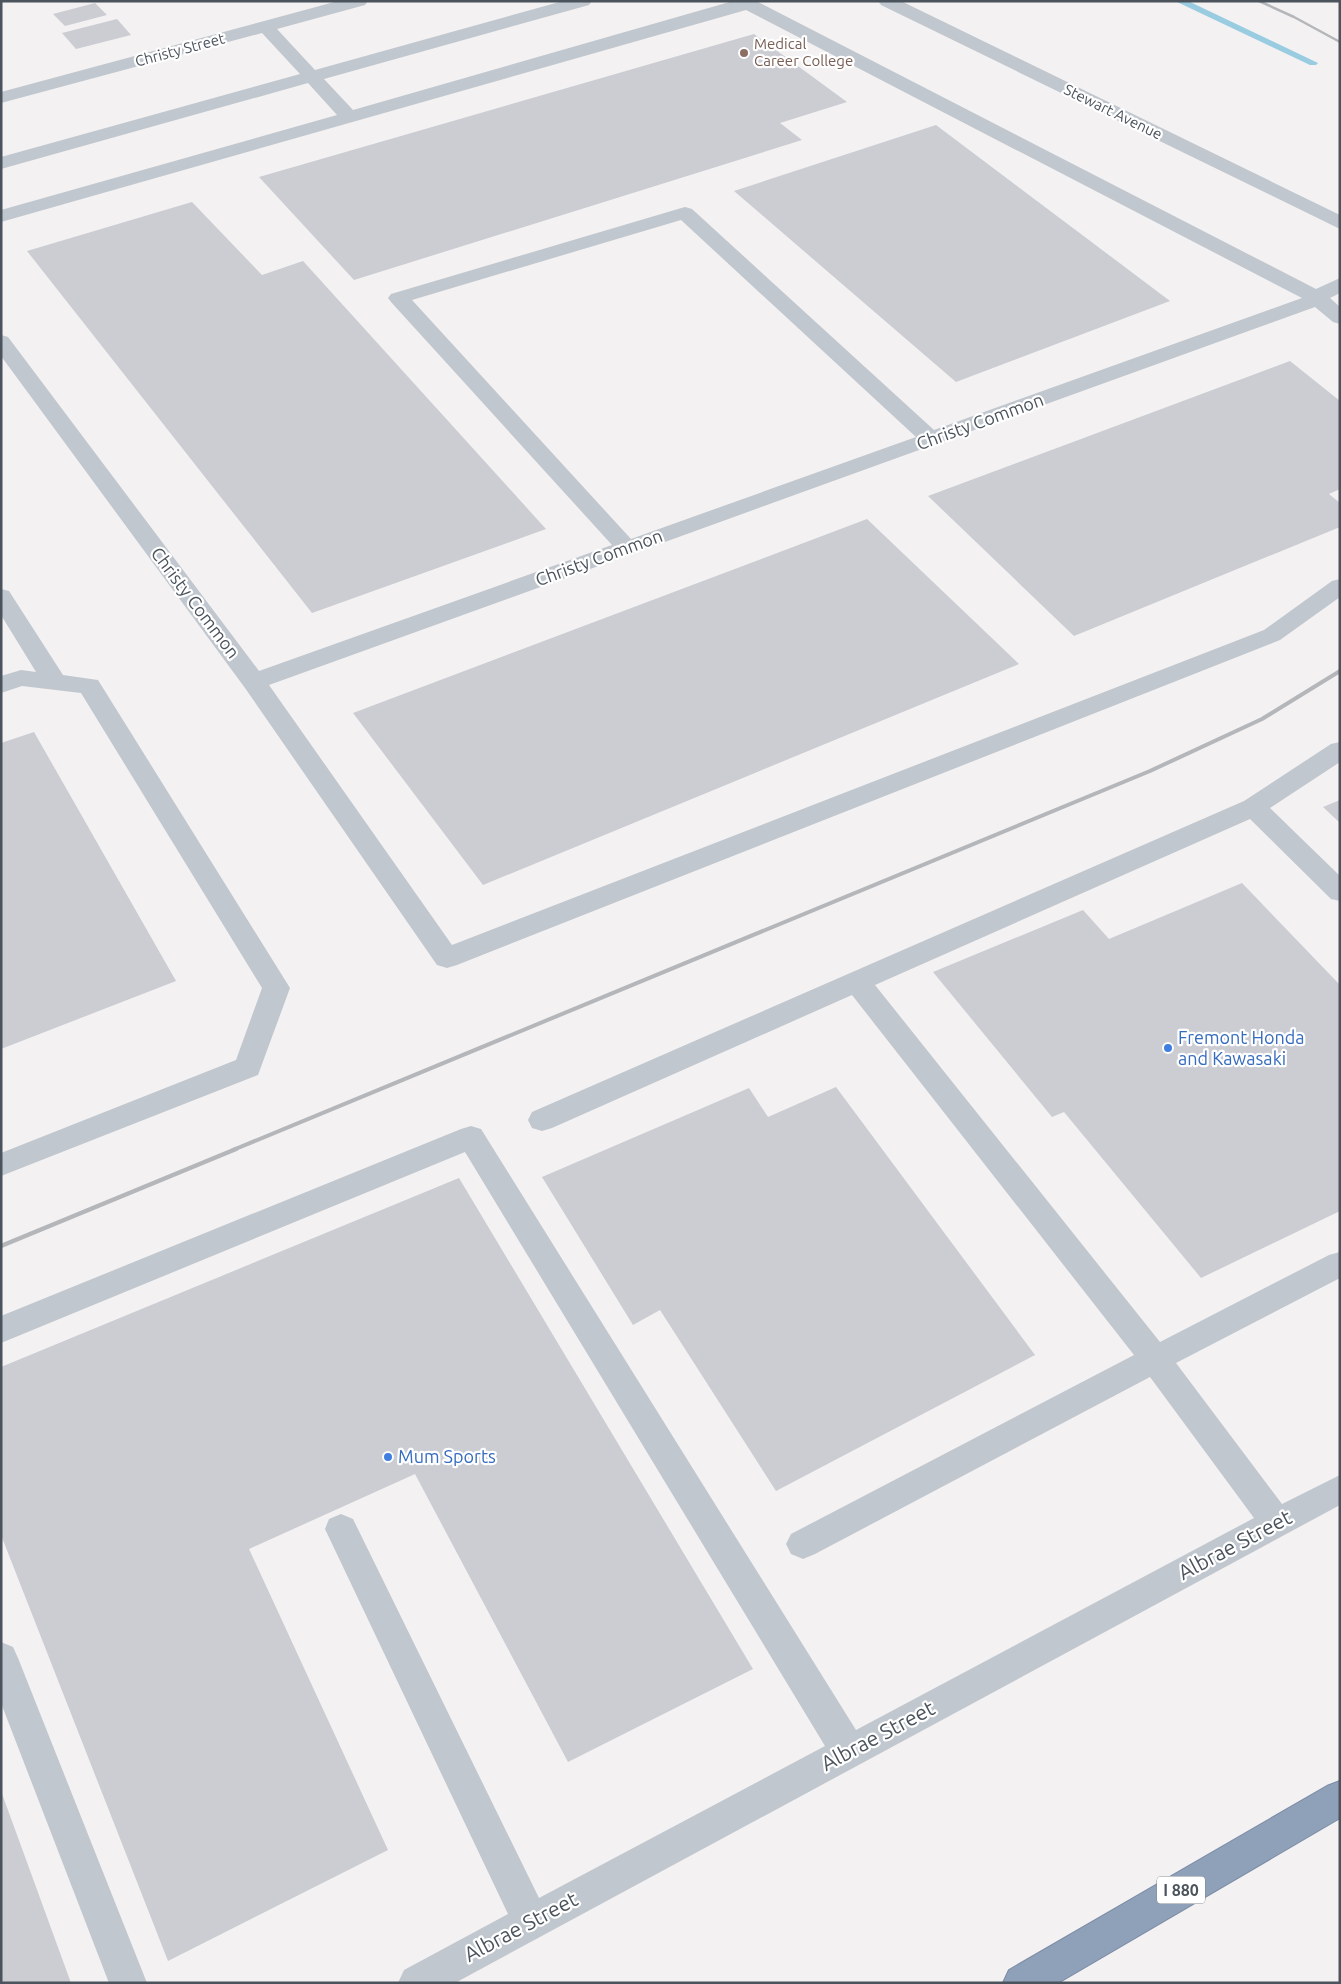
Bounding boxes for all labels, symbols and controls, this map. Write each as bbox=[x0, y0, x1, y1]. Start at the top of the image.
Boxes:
street label: Christy Street bbox=[133, 29, 227, 70]
place label: Medical Career College bbox=[754, 35, 853, 69]
marker: Medical Career College bbox=[738, 47, 750, 59]
street label: Stewart Avenue bbox=[1061, 80, 1165, 143]
street label: Christy Common bbox=[913, 389, 1046, 453]
street label: Christy Common bbox=[532, 525, 665, 589]
street label: Christy Common bbox=[148, 543, 244, 662]
place label: Fremont Honda and Kawasaki bbox=[1178, 1027, 1305, 1068]
marker: Fremont Honda and Kawasaki bbox=[1162, 1042, 1174, 1054]
place label: Mum Sports bbox=[398, 1446, 496, 1466]
marker: Mum Sports bbox=[382, 1451, 394, 1463]
street label: Albrae Street bbox=[1174, 1504, 1295, 1584]
street label: Albrae Street bbox=[817, 1695, 938, 1775]
road number: I 880 bbox=[1157, 1876, 1205, 1904]
street label: Albrae Street bbox=[460, 1886, 581, 1966]

